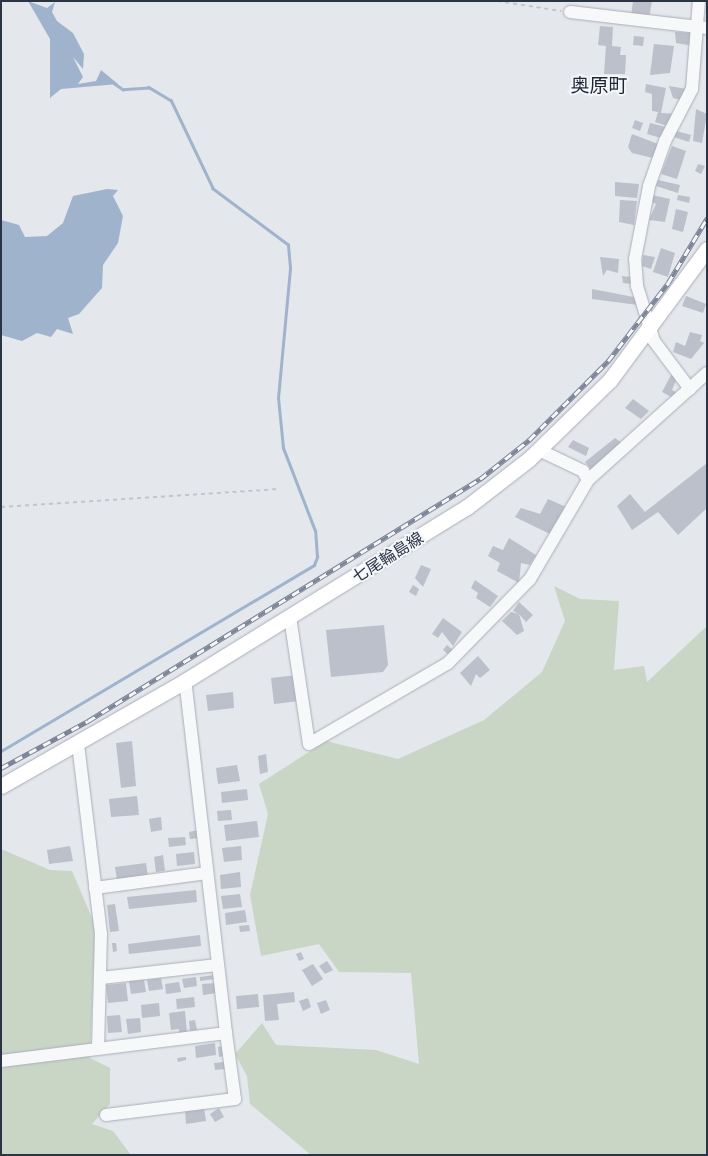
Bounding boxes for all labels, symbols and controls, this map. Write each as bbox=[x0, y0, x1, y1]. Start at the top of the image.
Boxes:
district label: 奥原町 bbox=[571, 75, 627, 97]
street label: 七尾輪島線 bbox=[349, 529, 427, 587]

